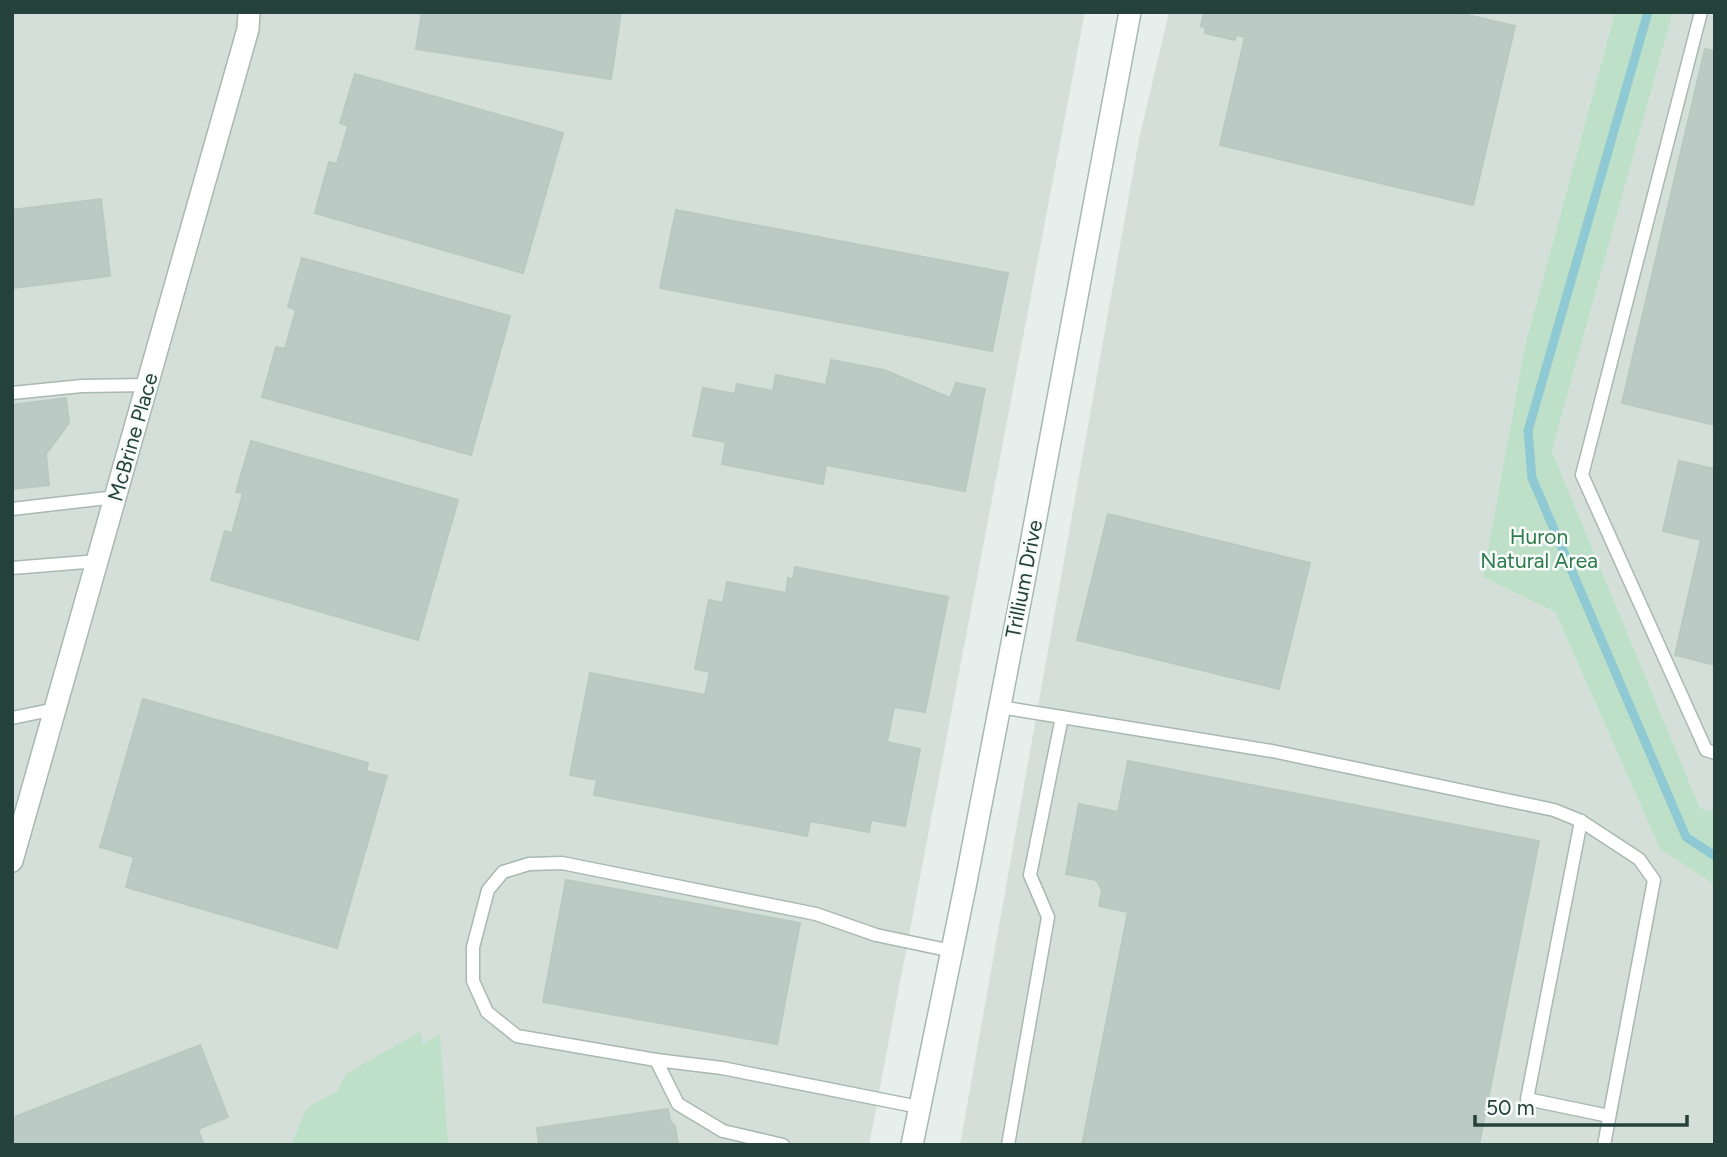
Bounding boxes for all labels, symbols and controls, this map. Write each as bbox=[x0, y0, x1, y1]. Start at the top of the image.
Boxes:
street label: McBrine Place bbox=[102, 370, 163, 504]
street label: Trillium Drive bbox=[1000, 518, 1047, 640]
park label: Huron Natural Area bbox=[1480, 524, 1598, 573]
scale bar bbox=[1475, 1084, 1687, 1128]
text: 50 m bbox=[1486, 1095, 1535, 1120]

